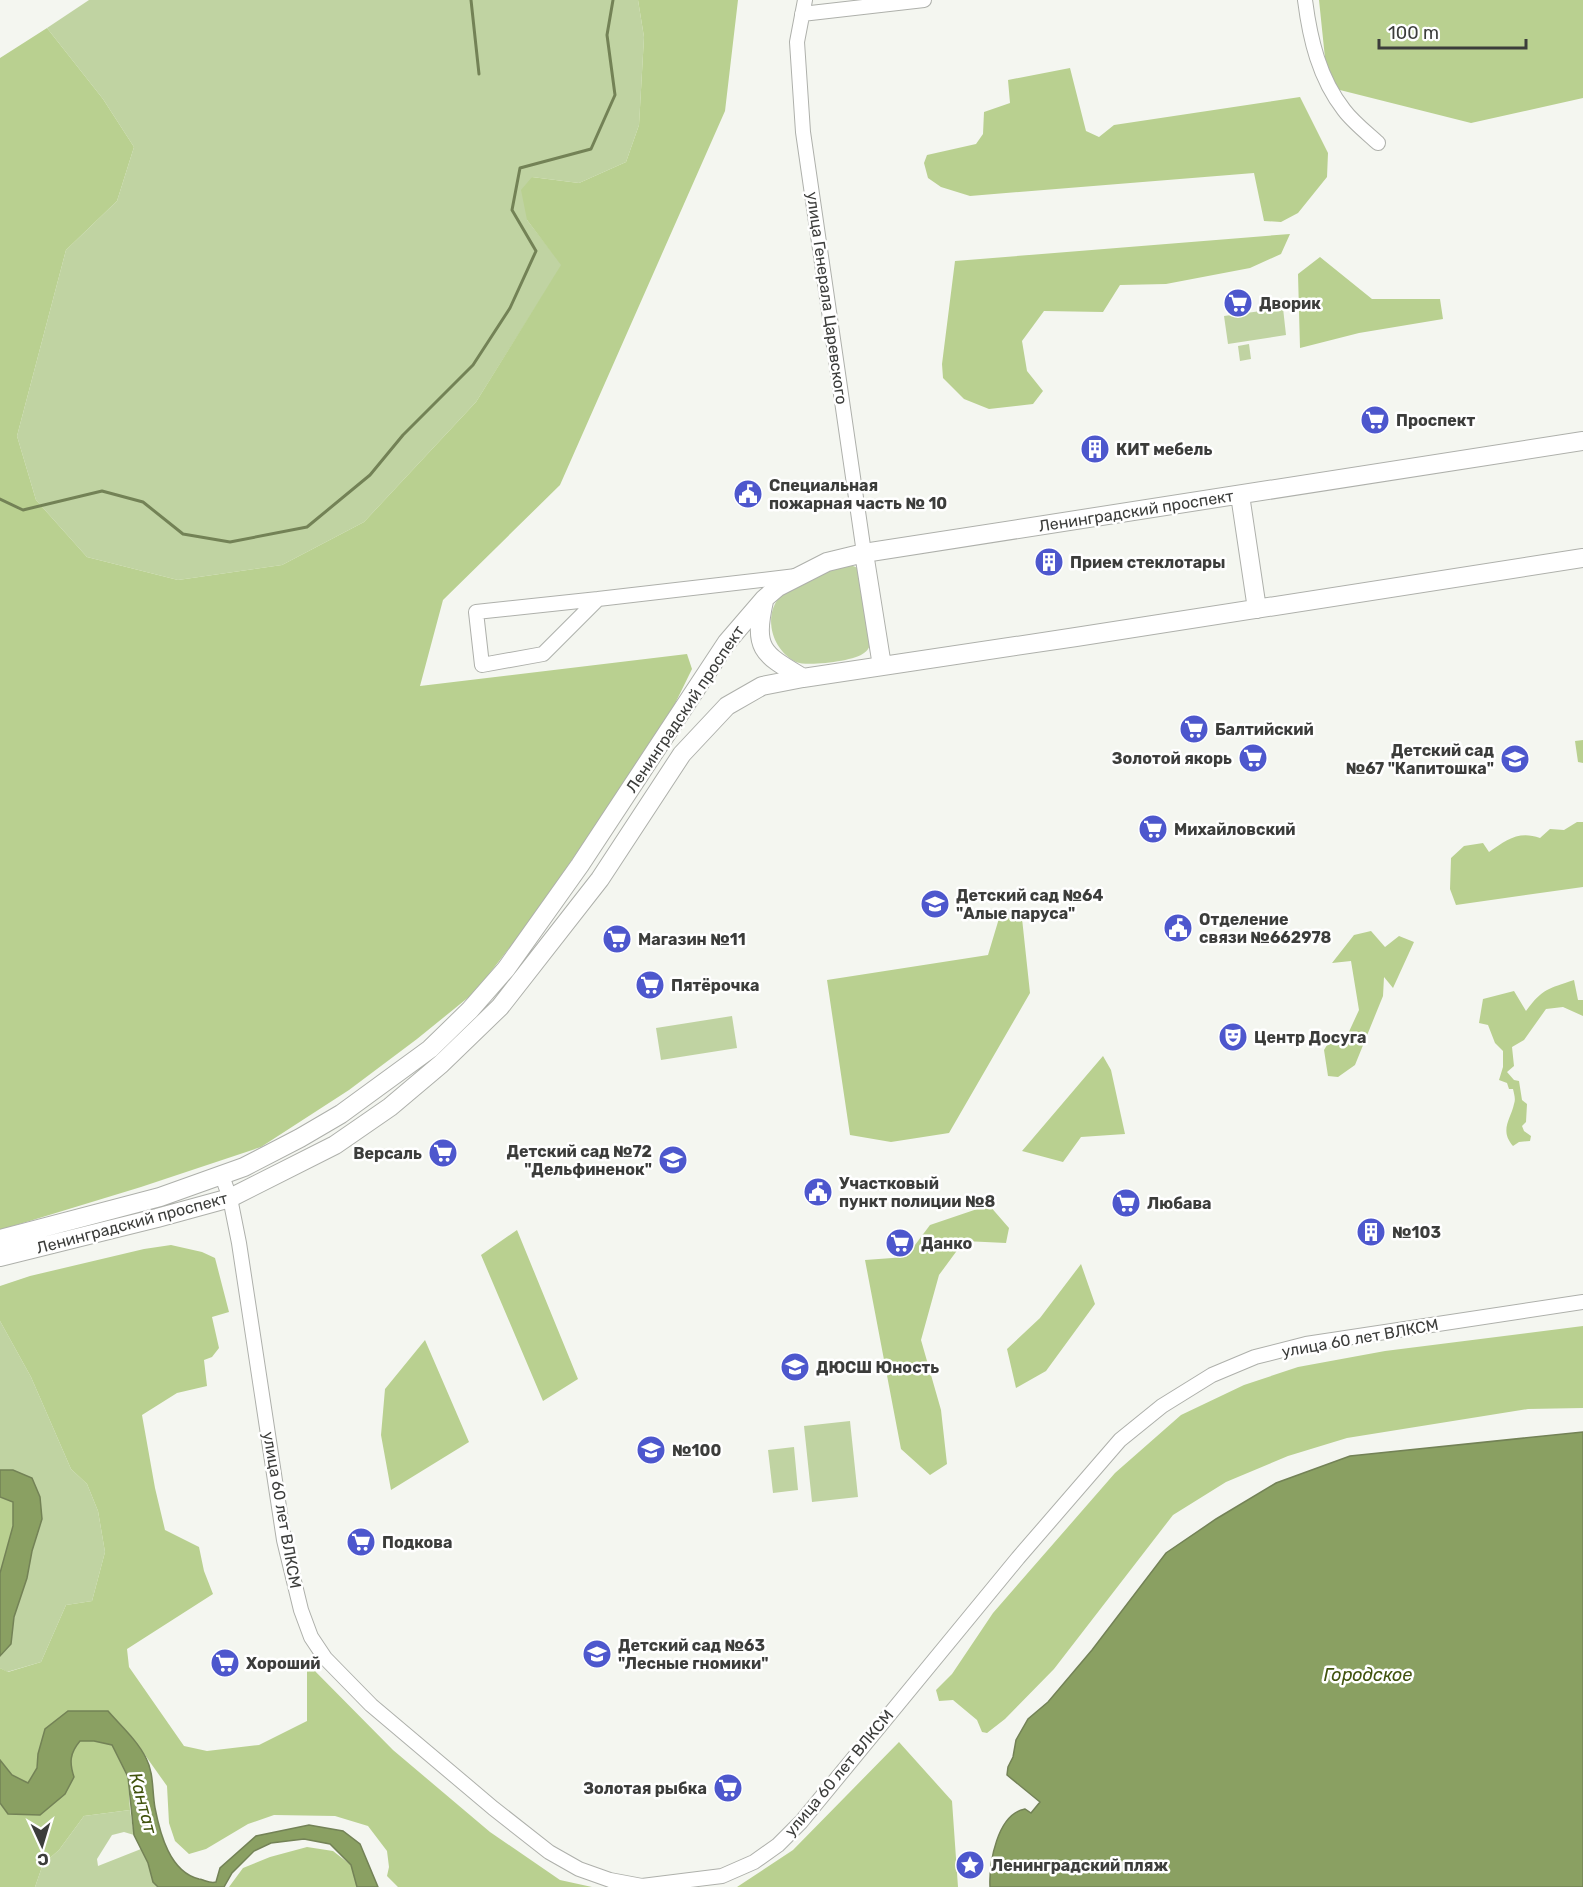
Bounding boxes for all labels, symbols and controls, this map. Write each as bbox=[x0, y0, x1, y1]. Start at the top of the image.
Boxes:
scale bar bbox=[1379, 12, 1526, 50]
text: 100 m bbox=[1388, 22, 1439, 44]
street label: улица Генерала Царевского bbox=[803, 190, 851, 406]
supermarket icon: Дворик bbox=[1222, 287, 1254, 319]
place label: Дворик bbox=[1259, 294, 1321, 313]
supermarket icon: Проспект bbox=[1359, 404, 1391, 436]
place label: Проспект bbox=[1396, 411, 1476, 430]
building icon: КИТ мебель bbox=[1079, 433, 1111, 465]
place label: КИТ мебель bbox=[1116, 440, 1213, 459]
place label: Специальная пожарная часть № 10 bbox=[769, 476, 947, 513]
public building icon: Специальная пожарная часть № 10 bbox=[732, 478, 764, 510]
street label: Ленинградский проспект bbox=[1037, 486, 1235, 536]
building icon: Прием стеклотары bbox=[1033, 546, 1065, 578]
place label: Прием стеклотары bbox=[1070, 553, 1225, 572]
street label: Ленинградский проспект bbox=[622, 622, 748, 796]
supermarket icon: Балтийский bbox=[1178, 713, 1210, 745]
place label: Балтийский bbox=[1215, 720, 1314, 739]
place label: Детский сад №67 "Капитошка" bbox=[1346, 741, 1494, 778]
supermarket icon: Золотой якорь bbox=[1237, 742, 1269, 774]
school or university icon: Детский сад №67 "Капитошка" bbox=[1499, 743, 1531, 775]
place label: Золотой якорь bbox=[1112, 749, 1232, 768]
supermarket icon: Михайловский bbox=[1137, 813, 1169, 845]
place label: Михайловский bbox=[1174, 820, 1296, 839]
place label: Детский сад №64 "Алые паруса" bbox=[956, 886, 1103, 923]
school or university icon: Детский сад №64 "Алые паруса" bbox=[919, 888, 951, 920]
place label: Отделение связи №662978 bbox=[1199, 910, 1332, 947]
public building icon: Отделение связи №662978 bbox=[1162, 912, 1194, 944]
supermarket icon: Магазин №11 bbox=[601, 923, 633, 955]
place label: Магазин №11 bbox=[638, 930, 746, 949]
supermarket icon: Пятёрочка bbox=[634, 969, 666, 1001]
place label: Пятёрочка bbox=[671, 976, 760, 995]
theatre icon: Центр Досуга bbox=[1217, 1021, 1249, 1053]
place label: Центр Досуга bbox=[1254, 1028, 1366, 1047]
supermarket icon: Версаль bbox=[427, 1137, 459, 1169]
place label: Детский сад №72 "Дельфиненок" bbox=[506, 1142, 652, 1179]
place label: Версаль bbox=[353, 1144, 422, 1163]
school or university icon: Детский сад №72 "Дельфиненок" bbox=[657, 1144, 689, 1176]
place label: Участковый пункт полиции №8 bbox=[839, 1174, 995, 1211]
public building icon: Участковый пункт полиции №8 bbox=[802, 1176, 834, 1208]
supermarket icon: Любава bbox=[1110, 1187, 1142, 1219]
street label: Ленинградский проспект bbox=[34, 1188, 230, 1258]
place label: Любава bbox=[1147, 1194, 1212, 1213]
building icon: №103 bbox=[1355, 1216, 1387, 1248]
place label: №103 bbox=[1392, 1223, 1441, 1242]
supermarket icon: Данко bbox=[884, 1227, 916, 1259]
place label: Данко bbox=[921, 1234, 973, 1253]
street label: улица 60 лет ВЛКСМ bbox=[1280, 1315, 1440, 1361]
school or university icon: ДЮСШ Юность bbox=[779, 1351, 811, 1383]
place label: ДЮСШ Юность bbox=[816, 1358, 939, 1377]
street label: улица 60 лет ВЛКСМ bbox=[259, 1430, 305, 1590]
school or university icon: №100 bbox=[635, 1434, 667, 1466]
place label: №100 bbox=[672, 1441, 721, 1460]
supermarket icon: Подкова bbox=[345, 1526, 377, 1558]
place label: Подкова bbox=[382, 1533, 452, 1552]
place label: Детский сад №63 "Лесные гномики" bbox=[618, 1636, 768, 1673]
school or university icon: Детский сад №63 "Лесные гномики" bbox=[581, 1638, 613, 1670]
supermarket icon: Хороший bbox=[209, 1647, 241, 1679]
place label: Хороший bbox=[246, 1654, 320, 1673]
water label: Городское bbox=[1324, 1664, 1412, 1686]
street label: улица 60 лет ВЛКСМ bbox=[781, 1706, 897, 1840]
water label: Кантат bbox=[124, 1770, 162, 1837]
supermarket icon: Золотая рыбка bbox=[712, 1772, 744, 1804]
place label: Золотая рыбка bbox=[583, 1779, 707, 1798]
north arrow bbox=[12, 1815, 72, 1875]
place icon: Ленинградский пляж bbox=[954, 1849, 986, 1881]
text: С bbox=[37, 1850, 49, 1869]
place label: Ленинградский пляж bbox=[991, 1856, 1168, 1875]

